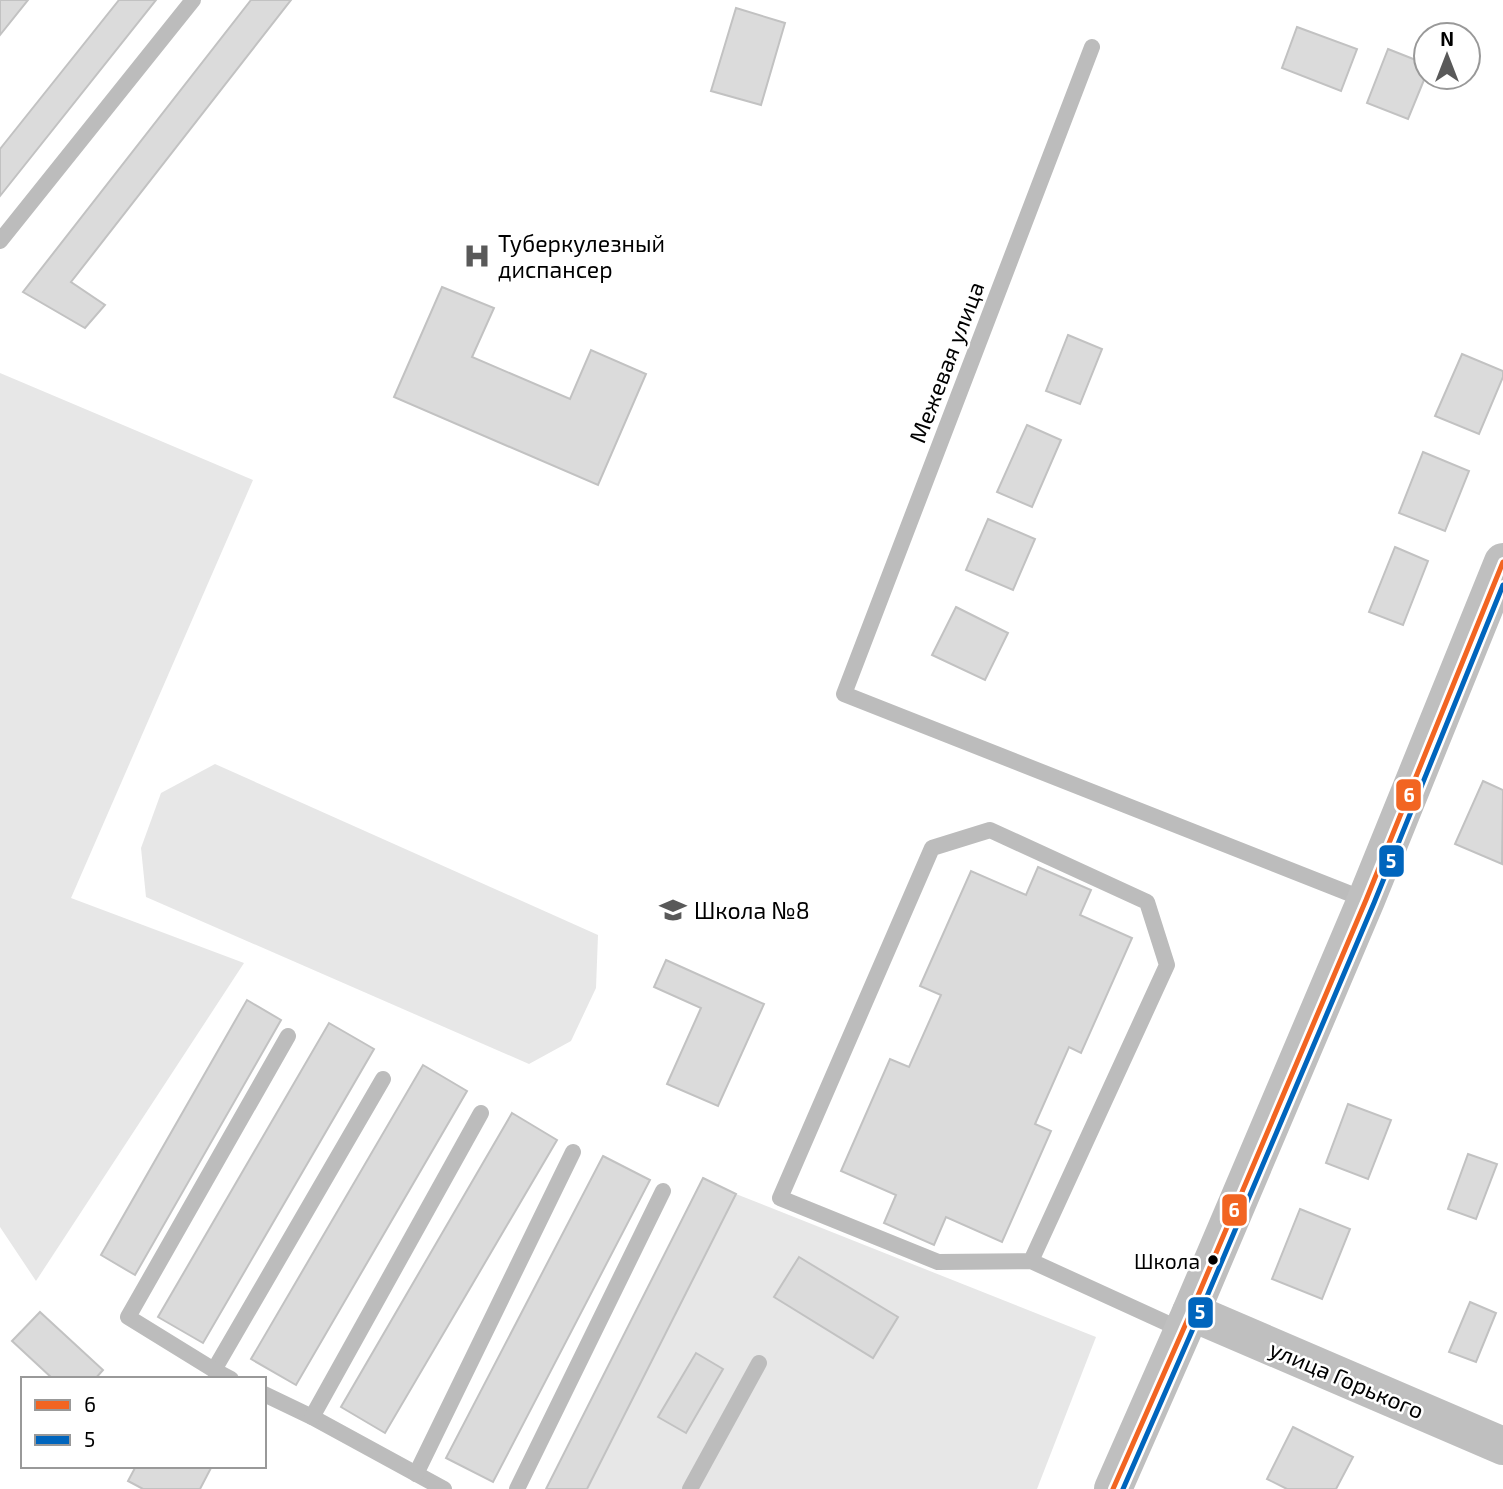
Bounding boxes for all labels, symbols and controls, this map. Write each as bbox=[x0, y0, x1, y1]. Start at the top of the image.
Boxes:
north arrow bbox=[1412, 21, 1482, 91]
text: N bbox=[1440, 27, 1454, 50]
place label: Туберкулезный диспансер bbox=[498, 229, 665, 283]
hospital icon: Туберкулезный диспансер bbox=[462, 241, 492, 271]
street label: Межевая улица bbox=[902, 278, 991, 447]
line badge: 6 bbox=[1395, 778, 1422, 812]
text: 6 bbox=[1403, 783, 1415, 806]
line badge: 5 bbox=[1378, 844, 1405, 878]
text: 5 bbox=[1386, 849, 1396, 872]
school or university icon: Школа №8 bbox=[658, 895, 688, 925]
place label: Школа №8 bbox=[694, 896, 810, 924]
line badge: 6 bbox=[1221, 1193, 1248, 1227]
text: 6 bbox=[1228, 1198, 1240, 1221]
place label: Школа bbox=[1134, 1248, 1200, 1273]
marker: Школа bbox=[1206, 1253, 1220, 1267]
line badge: 5 bbox=[1187, 1296, 1214, 1329]
text: 5 bbox=[1195, 1300, 1205, 1323]
street label: улица Горького bbox=[1265, 1334, 1428, 1425]
legend bbox=[21, 1377, 266, 1468]
text: 6 bbox=[84, 1391, 96, 1416]
text: 5 bbox=[84, 1426, 95, 1451]

